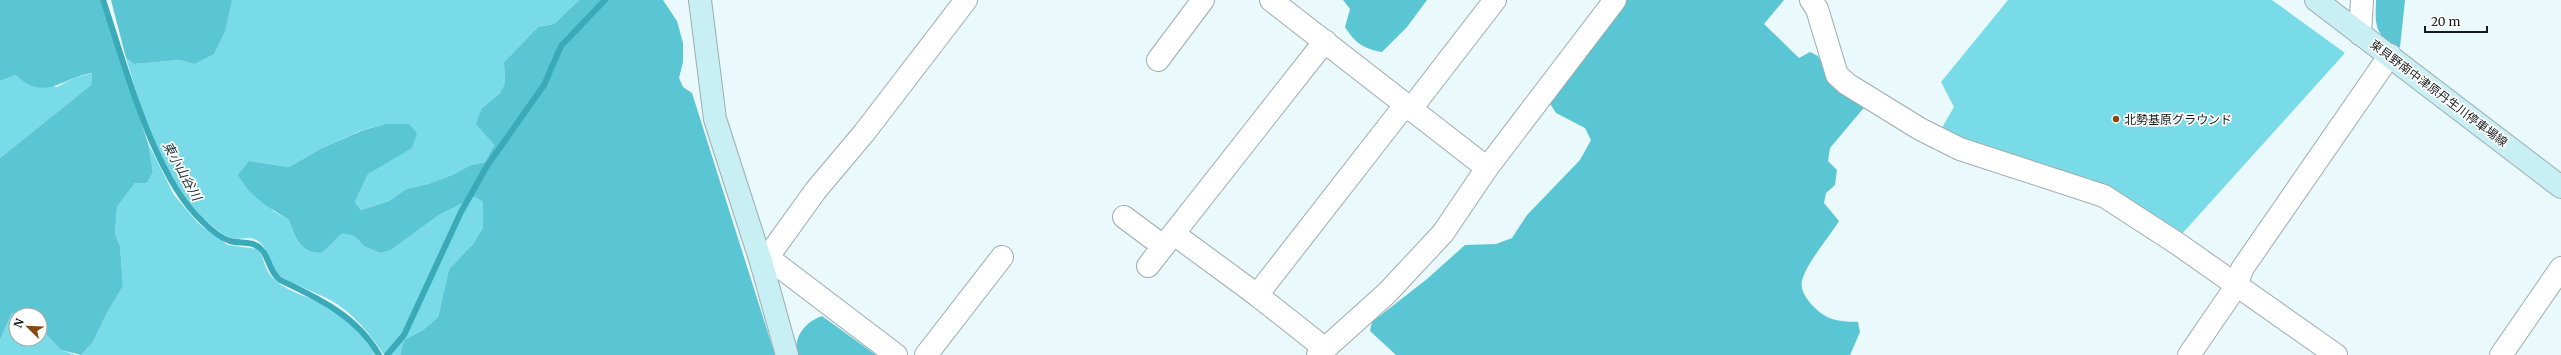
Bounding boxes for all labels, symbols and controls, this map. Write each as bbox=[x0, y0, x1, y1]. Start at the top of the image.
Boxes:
scale bar bbox=[2425, 8, 2487, 34]
text: 20 m bbox=[2431, 14, 2460, 29]
street label: 東貝野南中津原丹生川停車場線 bbox=[2367, 36, 2511, 150]
place label: 北勢基原グラウンド bbox=[2124, 112, 2232, 127]
marker: 北勢基原グラウンド bbox=[2111, 114, 2121, 124]
water label: 東小山谷川 bbox=[159, 138, 206, 205]
north arrow bbox=[8, 307, 48, 347]
text: N bbox=[11, 316, 27, 330]

